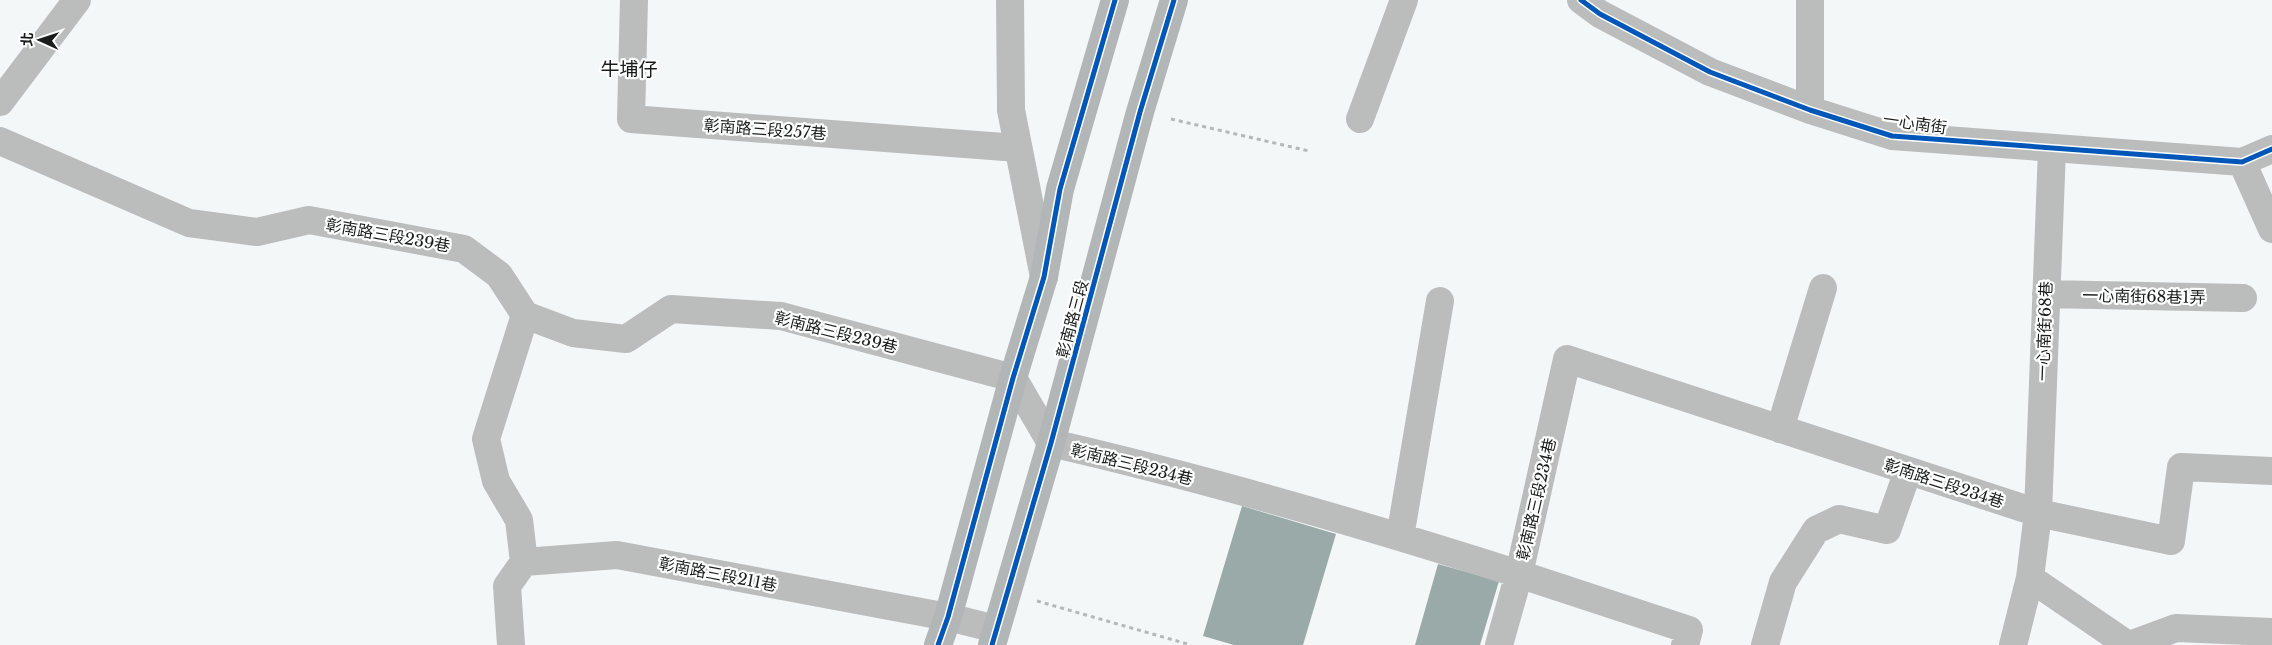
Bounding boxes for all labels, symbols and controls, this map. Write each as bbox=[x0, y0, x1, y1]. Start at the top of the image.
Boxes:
north arrow bbox=[15, 15, 65, 65]
text: 北 bbox=[18, 32, 36, 47]
district label: 牛埔仔 bbox=[600, 58, 658, 81]
street label: 一心南街 bbox=[1882, 109, 1948, 137]
street label: 彰南路三段257巷 bbox=[703, 115, 827, 143]
street label: 彰南路三段239巷 bbox=[324, 214, 452, 256]
street label: 彰南路三段 bbox=[1052, 278, 1092, 360]
street label: 一心南街68巷 bbox=[2032, 281, 2056, 381]
street label: 一心南街68巷1弄 bbox=[2082, 285, 2206, 307]
street label: 彰南路三段239巷 bbox=[772, 307, 900, 357]
street label: 彰南路三段234巷 bbox=[1512, 436, 1560, 562]
street label: 彰南路三段234巷 bbox=[1069, 439, 1195, 489]
street label: 彰南路三段234巷 bbox=[1881, 454, 2007, 512]
street label: 彰南路三段211巷 bbox=[657, 553, 779, 595]

